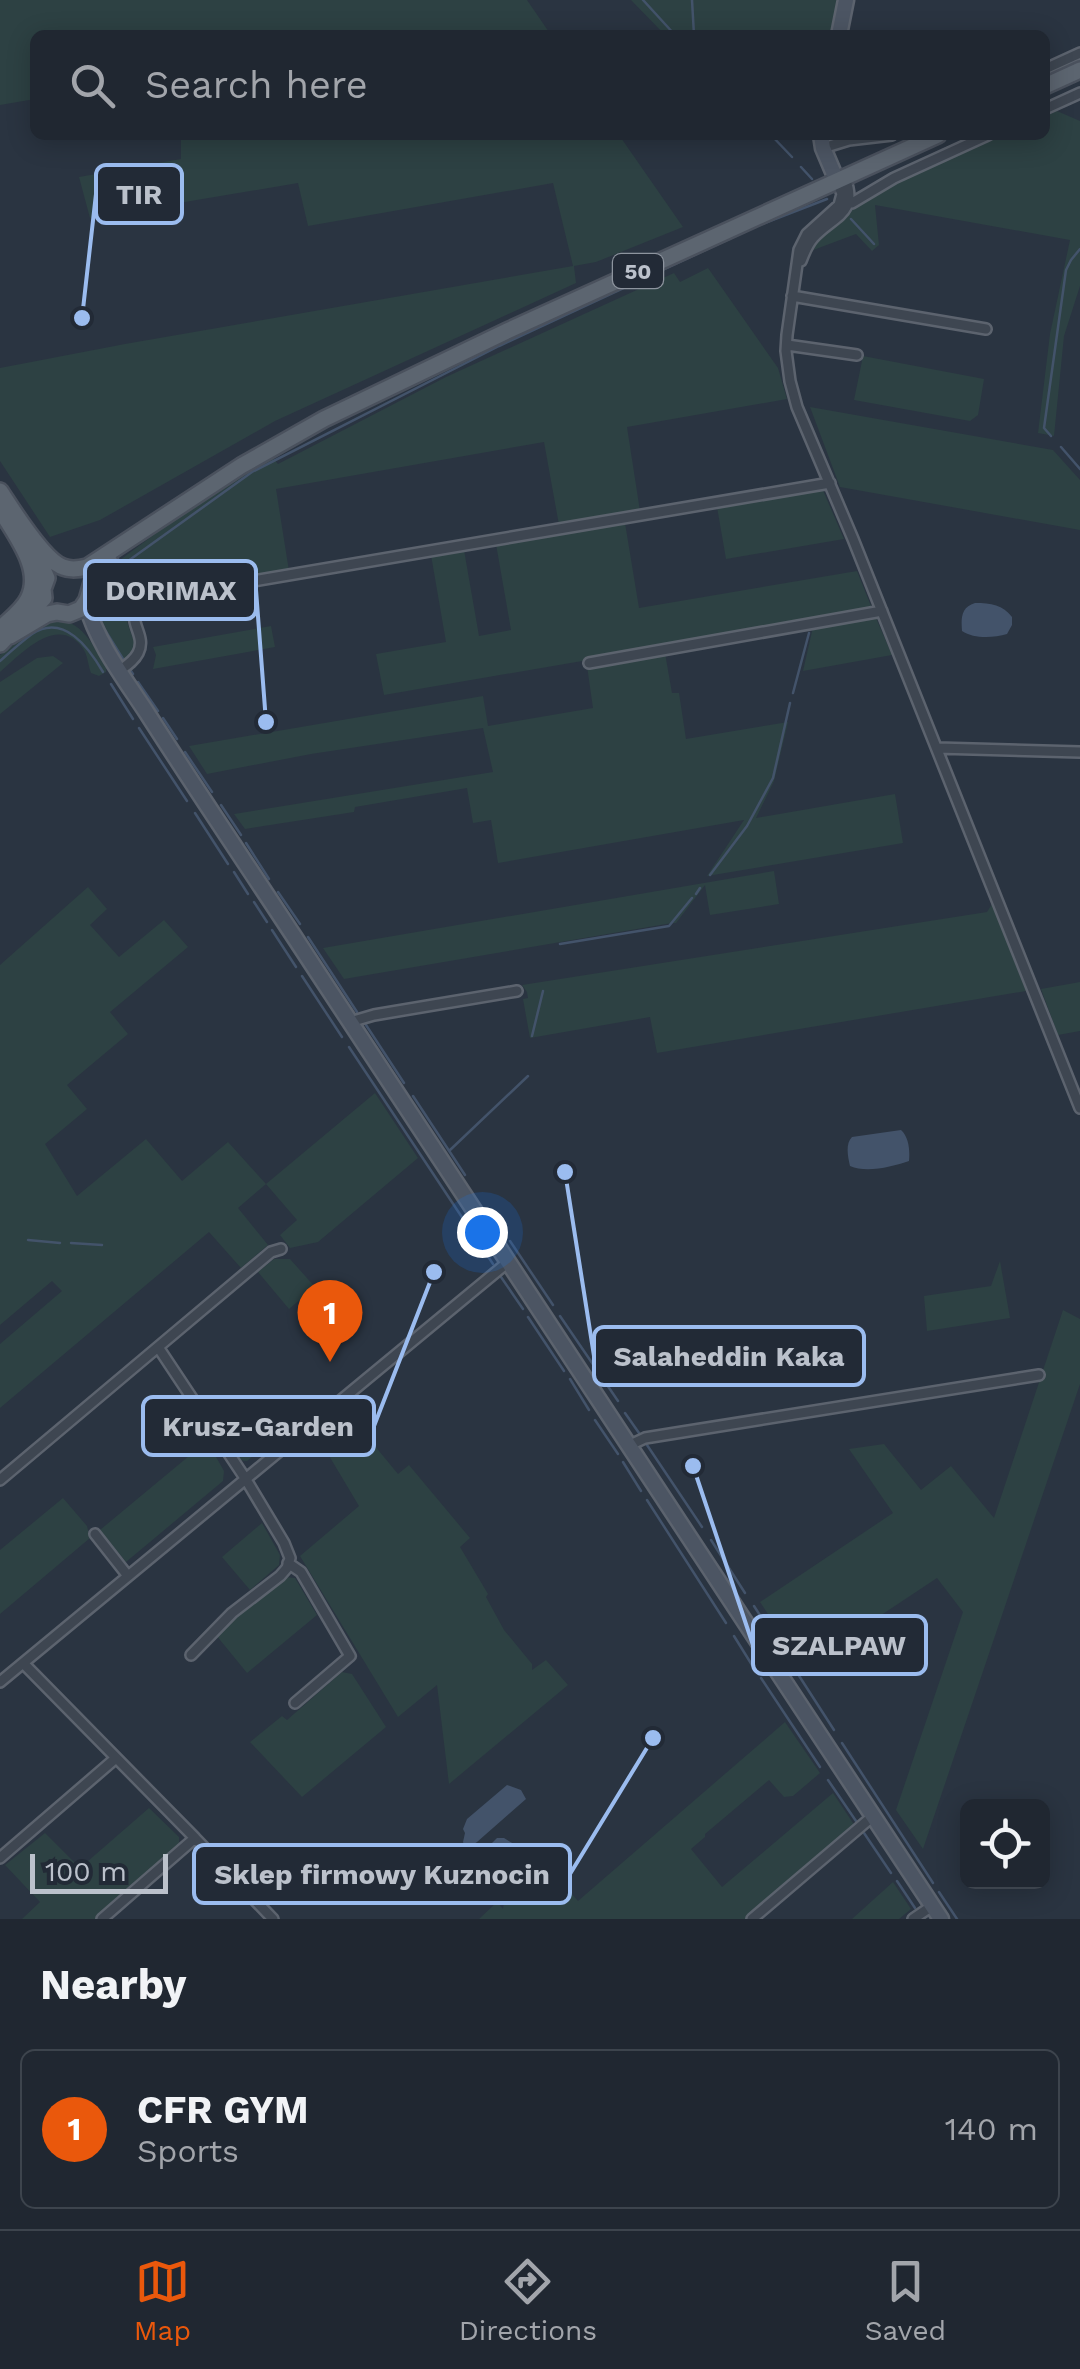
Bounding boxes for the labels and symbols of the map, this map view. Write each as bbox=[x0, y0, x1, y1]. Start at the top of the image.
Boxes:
callout: TIR bbox=[96, 165, 182, 223]
text: TIR bbox=[116, 178, 162, 211]
road number: 50 bbox=[613, 254, 663, 288]
callout: DORIMAX bbox=[85, 561, 256, 619]
text: DORIMAX bbox=[105, 574, 237, 607]
your location bbox=[457, 1207, 508, 1258]
pin: 1 bbox=[298, 1280, 362, 1362]
callout: Salaheddin Kaka bbox=[594, 1327, 864, 1385]
text: Salaheddin Kaka bbox=[614, 1340, 845, 1373]
callout: Krusz-Garden bbox=[143, 1397, 374, 1455]
text: Krusz-Garden bbox=[162, 1410, 354, 1443]
callout: SZALPAW bbox=[753, 1616, 926, 1674]
text: SZALPAW bbox=[772, 1629, 906, 1662]
callout: Sklep firmowy Kuznocin bbox=[194, 1845, 570, 1903]
scale bar bbox=[30, 1849, 168, 1894]
text: Sklep firmowy Kuznocin bbox=[214, 1858, 550, 1891]

